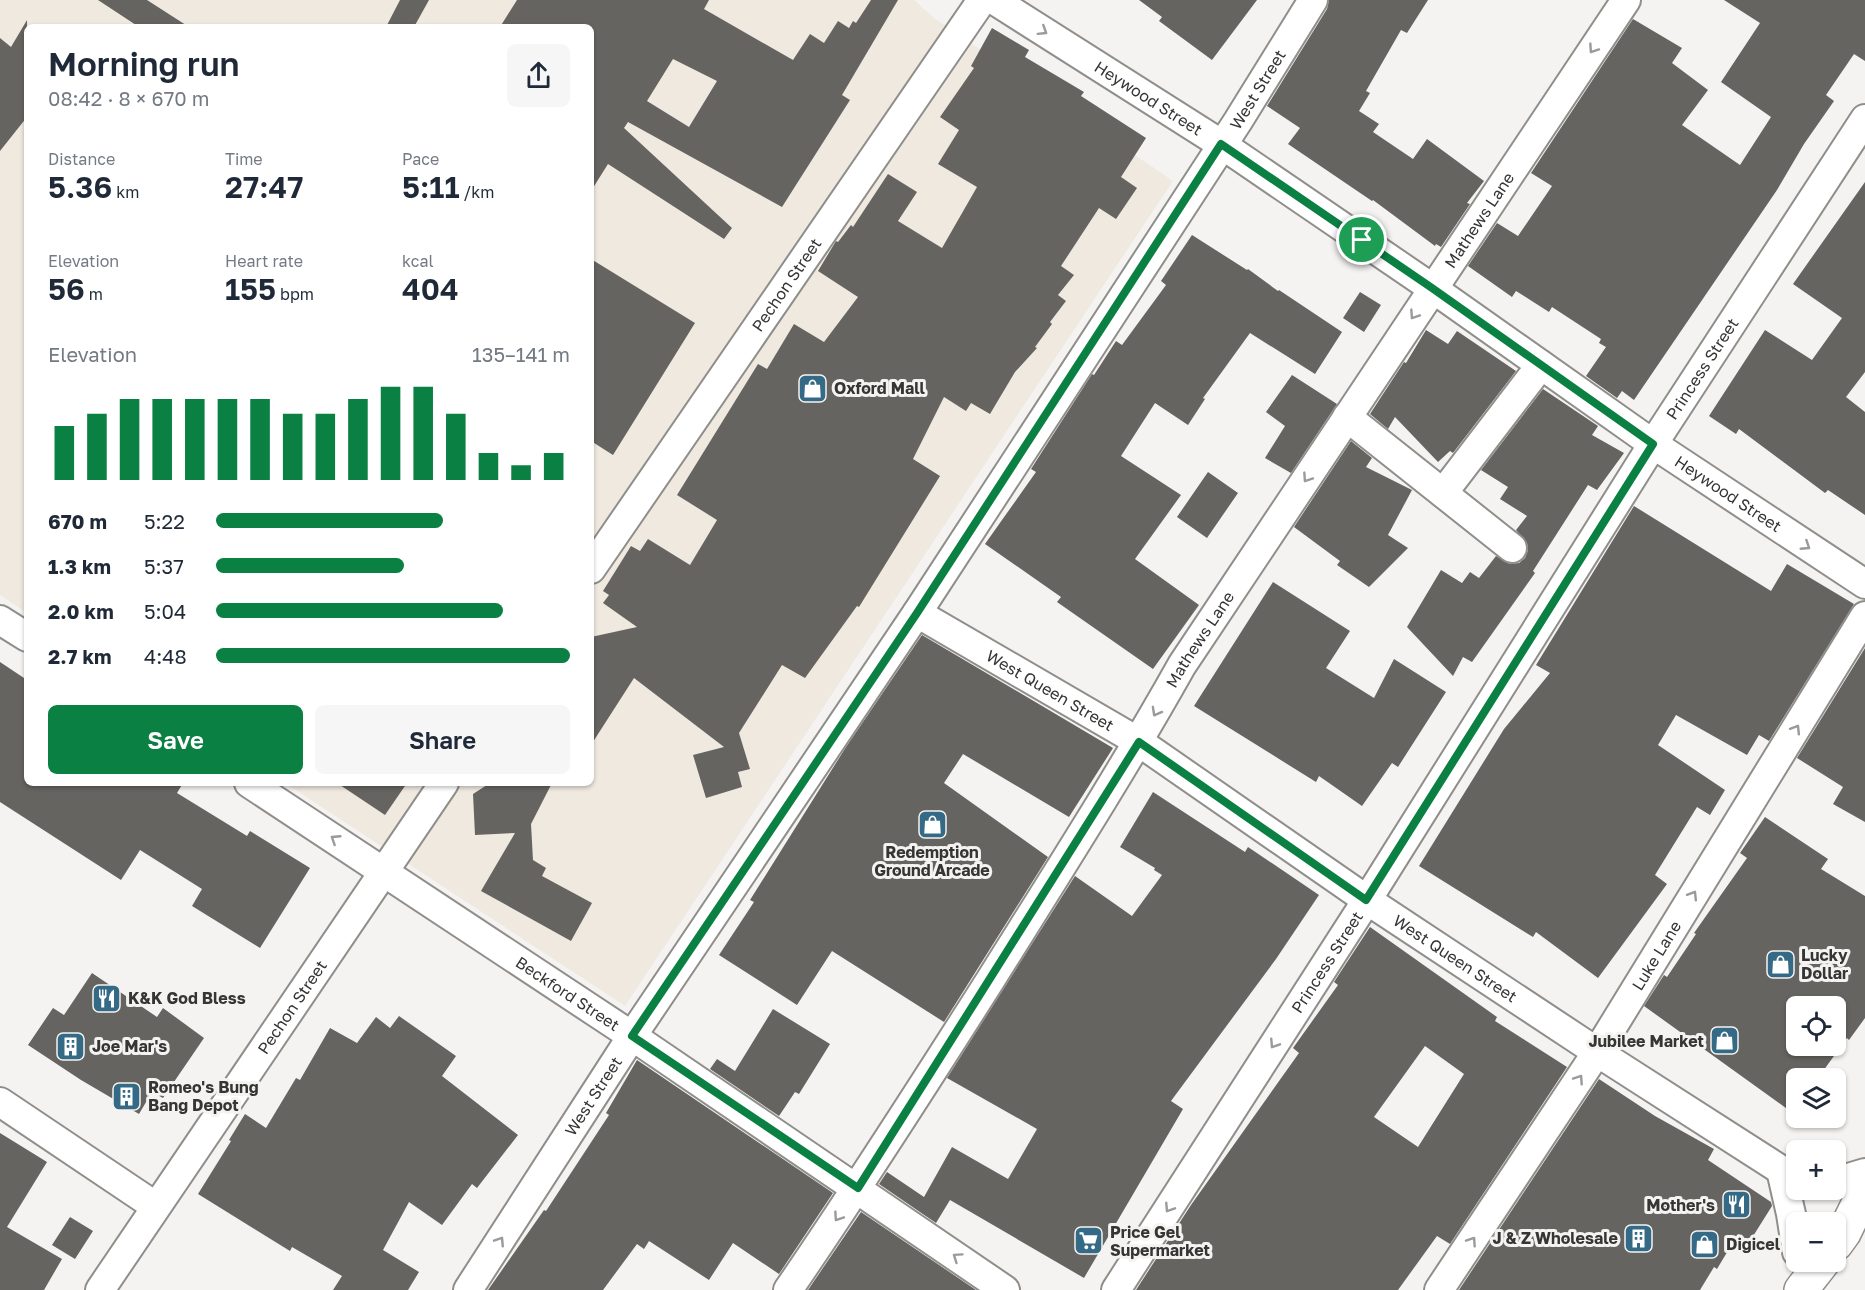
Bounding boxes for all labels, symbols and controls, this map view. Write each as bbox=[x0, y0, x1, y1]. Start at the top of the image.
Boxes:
one-way arrow bbox=[1037, 24, 1048, 35]
one-way arrow bbox=[1589, 42, 1600, 53]
text: Morning run bbox=[48, 44, 240, 83]
button: share bbox=[507, 44, 570, 107]
street label: West Street bbox=[1225, 46, 1290, 133]
street label: Heywood Street bbox=[1091, 56, 1206, 140]
text: 08:42 · 8 × 670 m bbox=[48, 86, 209, 110]
text: Distance bbox=[48, 149, 115, 169]
text: Time bbox=[225, 149, 263, 169]
text: Pace bbox=[402, 149, 439, 169]
street label: Mathews Lane bbox=[1440, 168, 1518, 272]
text: 5.36 bbox=[48, 169, 112, 205]
text: 27:47 bbox=[225, 169, 304, 205]
text: 5:11 bbox=[402, 169, 460, 205]
text: km bbox=[112, 182, 139, 202]
text: /km bbox=[460, 182, 494, 202]
pin bbox=[1336, 214, 1387, 265]
icon: arrive bbox=[1345, 223, 1378, 256]
street label: Pechon Street bbox=[747, 234, 826, 335]
text: Elevation bbox=[48, 251, 119, 271]
text: Heart rate bbox=[225, 251, 303, 271]
text: kcal bbox=[402, 251, 434, 271]
text: 56 bbox=[48, 271, 85, 307]
text: 155 bbox=[225, 271, 276, 307]
text: 404 bbox=[402, 271, 459, 307]
text: m bbox=[85, 284, 103, 304]
text: bpm bbox=[276, 284, 314, 304]
one-way arrow bbox=[1410, 308, 1421, 319]
street label: Princess Street bbox=[1662, 314, 1743, 423]
text: Elevation bbox=[48, 342, 137, 366]
text: 135–141 m bbox=[472, 342, 570, 366]
shop icon: Oxford Mall bbox=[797, 372, 829, 404]
place label: Oxford Mall bbox=[834, 378, 926, 398]
street label: Heywood Street bbox=[1671, 451, 1785, 536]
one-way arrow bbox=[1302, 472, 1314, 482]
text: 670 m bbox=[48, 509, 107, 533]
text: 5:22 bbox=[144, 509, 185, 533]
one-way arrow bbox=[1800, 538, 1810, 550]
text: 1.3 km bbox=[48, 554, 111, 578]
text: 5:37 bbox=[144, 554, 184, 578]
street label: Mathews Lane bbox=[1161, 588, 1238, 691]
text: 2.0 km bbox=[48, 599, 114, 623]
text: 5:04 bbox=[144, 599, 186, 623]
text: 2.7 km bbox=[48, 644, 112, 668]
text: 4:48 bbox=[144, 644, 187, 668]
street label: West Queen Street bbox=[983, 645, 1118, 735]
button: Save bbox=[48, 705, 303, 774]
button: Share bbox=[315, 705, 570, 774]
one-way arrow bbox=[1152, 706, 1163, 716]
one-way arrow bbox=[1788, 725, 1800, 735]
shop icon: Redemption Ground Arcade bbox=[916, 808, 948, 840]
one-way arrow bbox=[331, 835, 341, 847]
place label: Redemption Ground Arcade bbox=[874, 842, 990, 880]
one-way arrow bbox=[1686, 891, 1698, 901]
street label: Princess Street bbox=[1287, 907, 1367, 1017]
street label: West Queen Street bbox=[1390, 910, 1521, 1006]
street label: Luke Lane bbox=[1627, 917, 1685, 994]
place label: Lucky Dollar bbox=[1801, 945, 1848, 983]
shop icon: Lucky Dollar bbox=[1764, 948, 1796, 980]
street label: Beckford Street bbox=[512, 952, 623, 1035]
street label: Pechon Street bbox=[253, 956, 331, 1058]
restaurant icon: K&K God Bless bbox=[91, 982, 123, 1014]
place label: K&K God Bless bbox=[128, 988, 246, 1008]
map controls bbox=[1786, 996, 1846, 1272]
button: locate bbox=[1786, 996, 1846, 1056]
shop icon: Jubilee Market bbox=[1709, 1025, 1741, 1057]
building icon: Joe Mar's bbox=[55, 1030, 87, 1062]
place label: Jubilee Market bbox=[1588, 1031, 1704, 1051]
place label: Joe Mar's bbox=[92, 1036, 167, 1056]
one-way arrow bbox=[1270, 1037, 1281, 1048]
street label: West Street bbox=[560, 1053, 626, 1139]
button: layers bbox=[1786, 1068, 1846, 1128]
one-way arrow bbox=[1572, 1074, 1583, 1085]
place label: Romeo's Bung Bang Depot bbox=[148, 1077, 259, 1115]
building icon: Romeo's Bung Bang Depot bbox=[111, 1080, 143, 1112]
button: + bbox=[1786, 1140, 1846, 1200]
restaurant icon: Mother's bbox=[1720, 1189, 1752, 1221]
place label: Mother's bbox=[1646, 1195, 1715, 1215]
one-way arrow bbox=[1164, 1202, 1176, 1212]
one-way arrow bbox=[834, 1211, 845, 1222]
button: − bbox=[1786, 1212, 1846, 1272]
place label: Price Gel Supermarket bbox=[1110, 1222, 1210, 1260]
building icon: J & Z Wholesale bbox=[1623, 1222, 1655, 1254]
supermarket icon: Price Gel Supermarket bbox=[1073, 1225, 1105, 1257]
place label: J & Z Wholesale bbox=[1492, 1228, 1618, 1248]
shop icon: Digicel bbox=[1689, 1228, 1721, 1260]
place label: Digicel bbox=[1726, 1234, 1781, 1254]
one-way arrow bbox=[492, 1237, 504, 1247]
one-way arrow bbox=[1465, 1237, 1476, 1248]
one-way arrow bbox=[953, 1253, 964, 1264]

